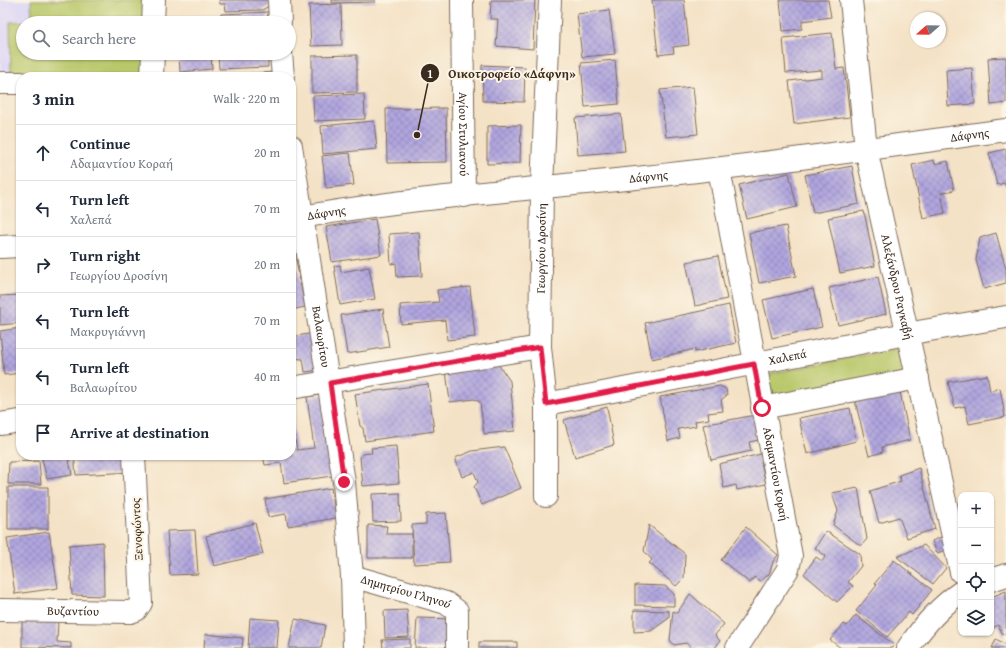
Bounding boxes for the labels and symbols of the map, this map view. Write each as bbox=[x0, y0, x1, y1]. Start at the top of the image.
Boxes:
north arrow bbox=[910, 12, 946, 48]
callout: Οικοτροφείο «Δάφνη» bbox=[420, 61, 584, 86]
text: Οικοτροφείο «Δάφνη» bbox=[448, 64, 576, 83]
text: 1 bbox=[427, 65, 433, 82]
street label: Αγίου Στυλιανού bbox=[455, 92, 473, 176]
street label: Δάφνης bbox=[949, 123, 990, 146]
street label: Δάφνης bbox=[628, 166, 669, 187]
street label: Δάφνης bbox=[306, 201, 347, 224]
street label: Γεωργίου Δροσίνη bbox=[532, 203, 550, 294]
street label: Αλεξάνδρου Ραγκαβή bbox=[877, 232, 918, 341]
street label: Βαλαωρίτου bbox=[308, 305, 335, 369]
street label: Χαλεπά bbox=[767, 344, 808, 369]
route start bbox=[753, 399, 771, 417]
street label: Αδαμαντίου Κοραή bbox=[759, 425, 793, 522]
route end bbox=[335, 473, 353, 491]
street label: Ξενοφώντος bbox=[126, 497, 147, 561]
street label: Δημητρίου Γληνού bbox=[359, 570, 455, 612]
street label: Βυζαντίου bbox=[47, 602, 99, 620]

